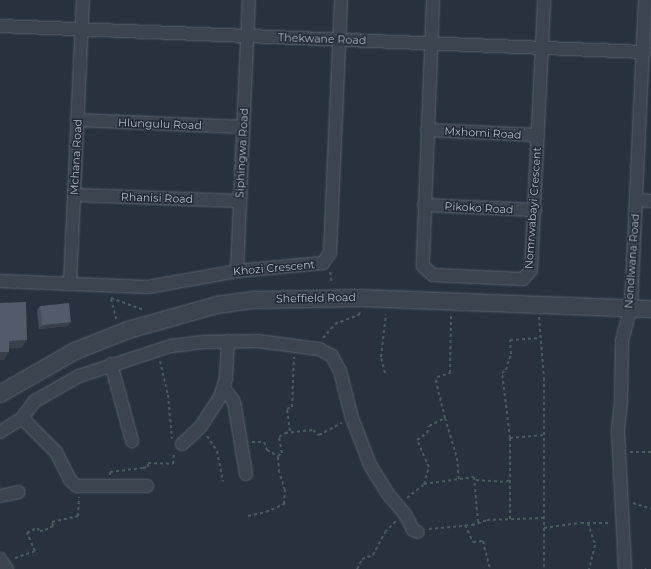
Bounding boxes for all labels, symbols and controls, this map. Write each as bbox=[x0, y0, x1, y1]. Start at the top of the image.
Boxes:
street label: Thekwane Road bbox=[278, 31, 366, 47]
street label: Siphingwa Road bbox=[233, 108, 251, 198]
street label: Hlungulu Road bbox=[118, 116, 202, 132]
street label: Mchana Road bbox=[67, 119, 85, 195]
street label: Mxhomi Road bbox=[444, 124, 522, 142]
street label: Nomrwabayi Crescent bbox=[522, 147, 544, 269]
street label: Rhanisi Road bbox=[121, 190, 193, 206]
street label: Pikoko Road bbox=[444, 200, 514, 216]
street label: Nondlwana Road bbox=[622, 213, 642, 309]
street label: Khozi Crescent bbox=[232, 258, 316, 278]
street label: Sheffield Road bbox=[276, 291, 356, 305]

